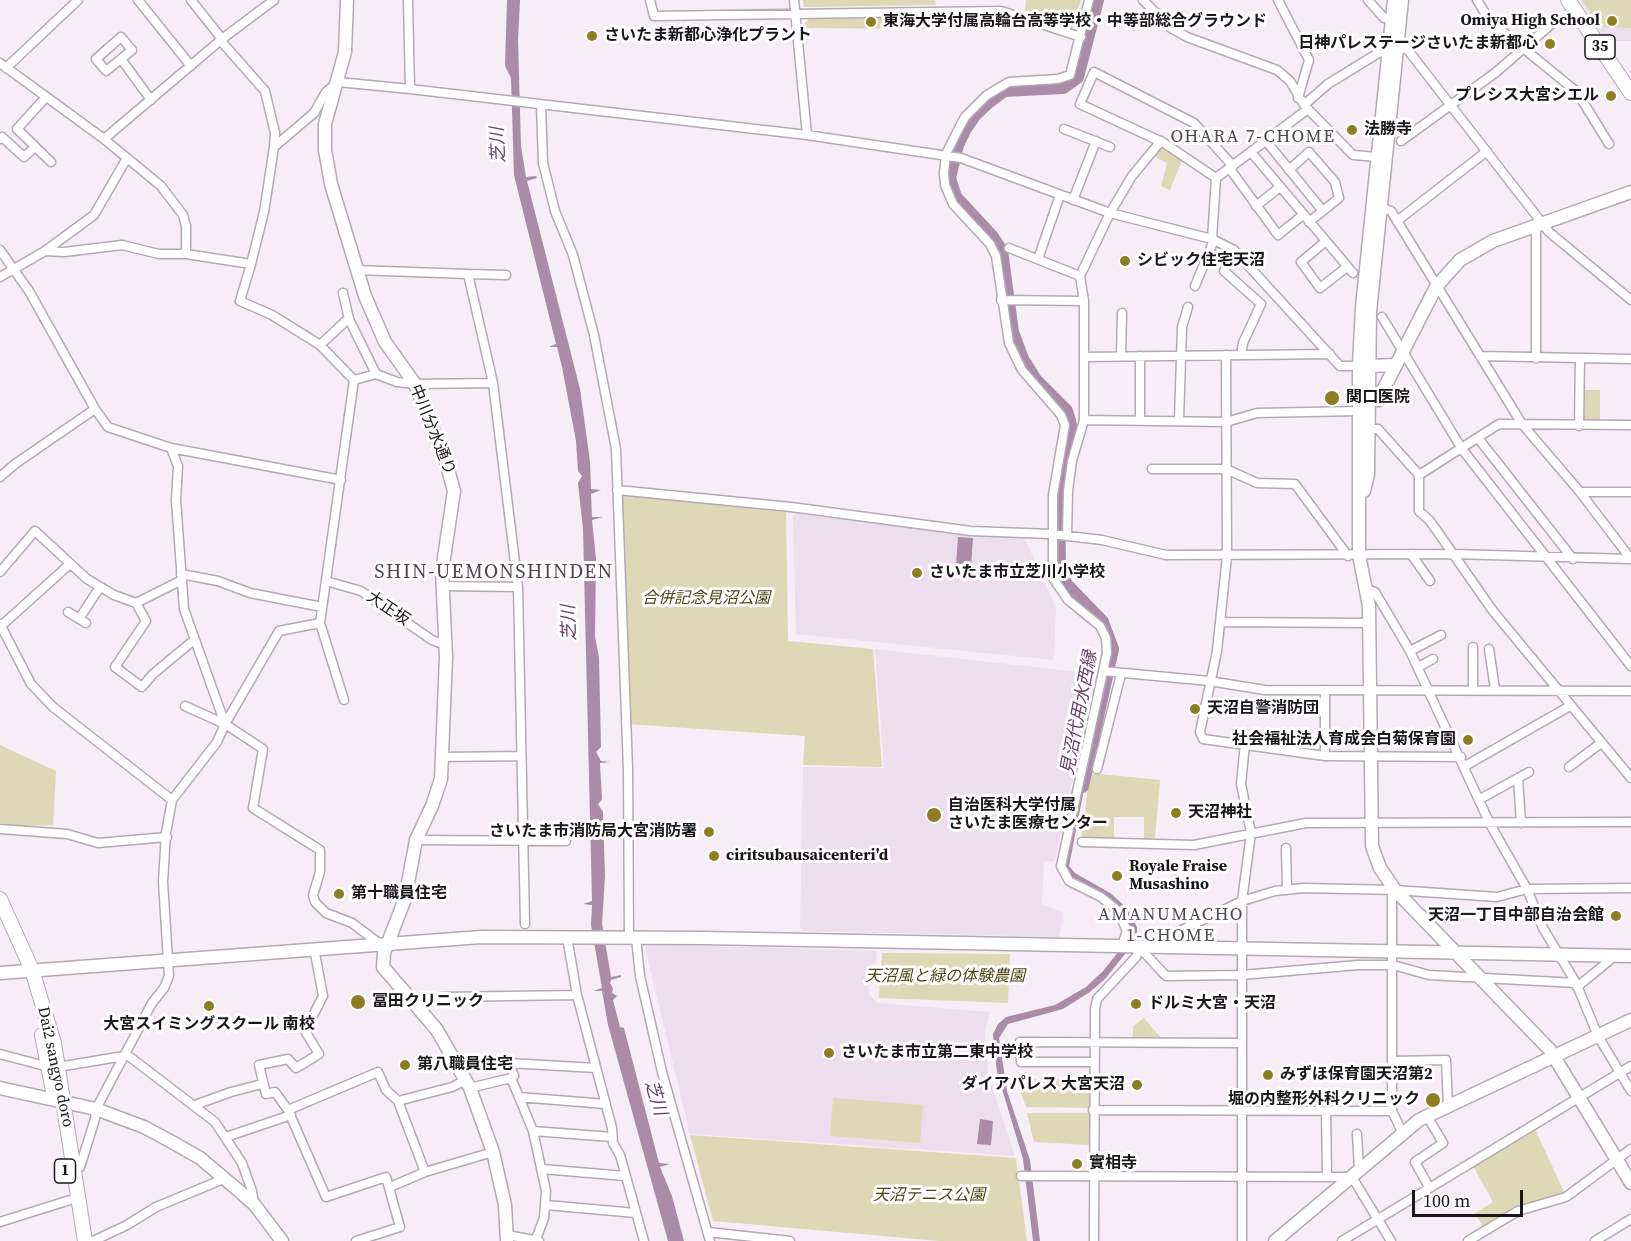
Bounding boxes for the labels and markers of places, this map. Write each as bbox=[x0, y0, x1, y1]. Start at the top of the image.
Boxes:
place label: Omiya High School bbox=[1460, 11, 1600, 31]
place label: 東海大学付属高輪台高等学校・中等部総合グラウンド bbox=[883, 12, 1267, 32]
marker: Omiya High School bbox=[1605, 14, 1619, 28]
marker: 東海大学付属高輪台高等学校・中等部総合グラウンド bbox=[864, 15, 878, 29]
place label: さいたま新都心浄化プラント bbox=[604, 26, 812, 46]
marker: さいたま新都心浄化プラント bbox=[585, 29, 599, 43]
place label: 日神パレステージさいたま新都心 bbox=[1298, 34, 1538, 54]
marker: 日神パレステージさいたま新都心 bbox=[1543, 37, 1557, 51]
place label: プレシス大宮シエル bbox=[1455, 86, 1599, 106]
marker: プレシス大宮シエル bbox=[1604, 89, 1618, 103]
place label: 法勝寺 bbox=[1364, 120, 1412, 140]
marker: 法勝寺 bbox=[1345, 123, 1359, 137]
place label: シビック住宅天沼 bbox=[1137, 251, 1265, 271]
marker: シビック住宅天沼 bbox=[1118, 254, 1132, 268]
place label: 関口医院 bbox=[1346, 388, 1410, 408]
marker: 関口医院 bbox=[1323, 389, 1341, 407]
place label: さいたま市立芝川小学校 bbox=[929, 563, 1105, 583]
marker: さいたま市立芝川小学校 bbox=[910, 566, 924, 580]
place label: 天沼自警消防団 bbox=[1207, 699, 1319, 719]
marker: 天沼自警消防団 bbox=[1188, 702, 1202, 716]
place label: 社会福祉法人育成会白菊保育園 bbox=[1232, 730, 1456, 750]
marker: 社会福祉法人育成会白菊保育園 bbox=[1461, 733, 1475, 747]
place label: 自治医科大学付属 さいたま医療センター bbox=[948, 796, 1108, 834]
place label: 天沼神社 bbox=[1188, 803, 1252, 823]
marker: 自治医科大学付属 さいたま医療センター bbox=[925, 806, 943, 824]
marker: 天沼神社 bbox=[1169, 806, 1183, 820]
place label: さいたま市消防局大宮消防署 bbox=[489, 822, 697, 842]
marker: さいたま市消防局大宮消防署 bbox=[702, 825, 716, 839]
place label: ciritsubausaicenteri'd bbox=[726, 846, 888, 866]
marker: ciritsubausaicenteri'd bbox=[707, 849, 721, 863]
place label: Royale Fraise Musashino bbox=[1129, 857, 1227, 895]
marker: Royale Fraise Musashino bbox=[1110, 869, 1124, 883]
place label: 第十職員住宅 bbox=[351, 884, 447, 904]
marker: 第十職員住宅 bbox=[332, 887, 346, 901]
place label: 天沼一丁目中部自治会館 bbox=[1428, 906, 1604, 926]
marker: 天沼一丁目中部自治会館 bbox=[1609, 909, 1623, 923]
place label: 冨田クリニック bbox=[372, 992, 484, 1012]
marker: 冨田クリニック bbox=[349, 993, 367, 1011]
place label: ドルミ大宮・天沼 bbox=[1148, 994, 1276, 1014]
marker: ドルミ大宮・天沼 bbox=[1129, 997, 1143, 1011]
marker: 大宮スイミングスクール 南校 bbox=[202, 999, 216, 1013]
place label: 大宮スイミングスクール 南校 bbox=[103, 1015, 315, 1035]
place label: さいたま市立第二東中学校 bbox=[841, 1043, 1033, 1063]
marker: さいたま市立第二東中学校 bbox=[822, 1046, 836, 1060]
place label: 第八職員住宅 bbox=[417, 1055, 513, 1075]
marker: 第八職員住宅 bbox=[398, 1058, 412, 1072]
place label: みずほ保育園天沼第2 bbox=[1280, 1065, 1433, 1085]
marker: みずほ保育園天沼第2 bbox=[1261, 1068, 1275, 1082]
place label: ダイアパレス 大宮天沼 bbox=[962, 1075, 1125, 1095]
marker: ダイアパレス 大宮天沼 bbox=[1130, 1078, 1144, 1092]
place label: 堀の内整形外科クリニック bbox=[1228, 1090, 1420, 1110]
marker: 堀の内整形外科クリニック bbox=[1424, 1091, 1442, 1109]
place label: 實相寺 bbox=[1089, 1154, 1137, 1174]
marker: 實相寺 bbox=[1070, 1157, 1084, 1171]

